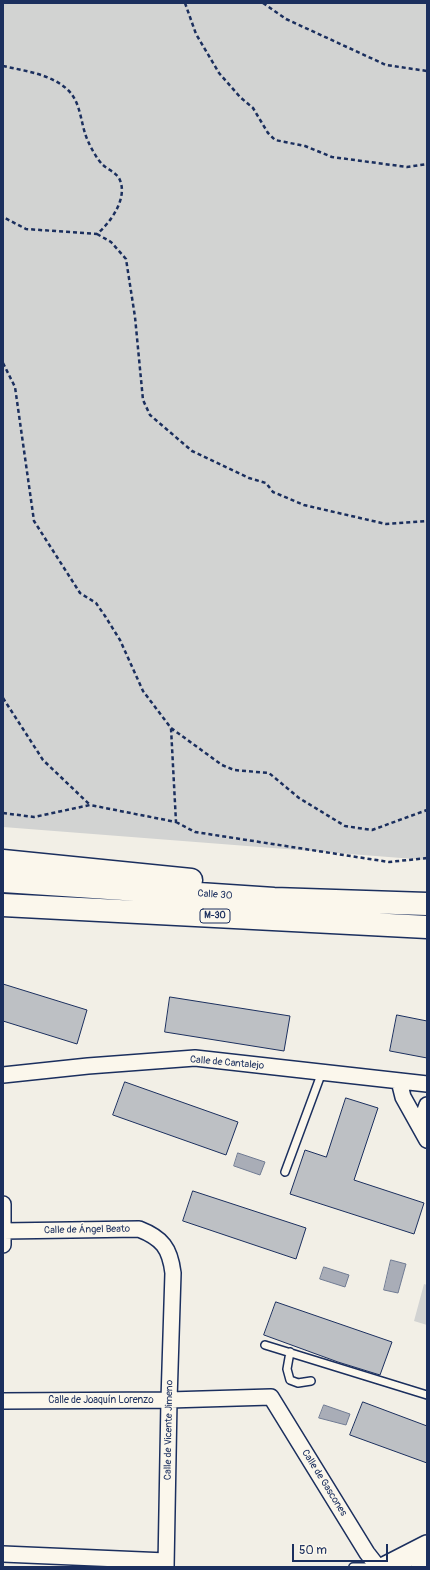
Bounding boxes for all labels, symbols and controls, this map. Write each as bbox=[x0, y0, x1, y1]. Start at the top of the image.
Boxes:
street label: Calle 30 bbox=[197, 888, 233, 902]
road number: M-30 bbox=[200, 909, 230, 923]
street label: Calle de Cantalejo bbox=[189, 1054, 265, 1072]
street label: Calle de Ángel Beato bbox=[44, 1223, 130, 1237]
street label: Calle de Vicente Jimeno bbox=[162, 1380, 176, 1480]
street label: Calle de Joaquín Lorenzo bbox=[48, 1394, 154, 1406]
street label: Calle de Gascones bbox=[299, 1448, 349, 1518]
scale bar bbox=[294, 1536, 390, 1562]
text: 50 m bbox=[299, 1543, 327, 1558]

